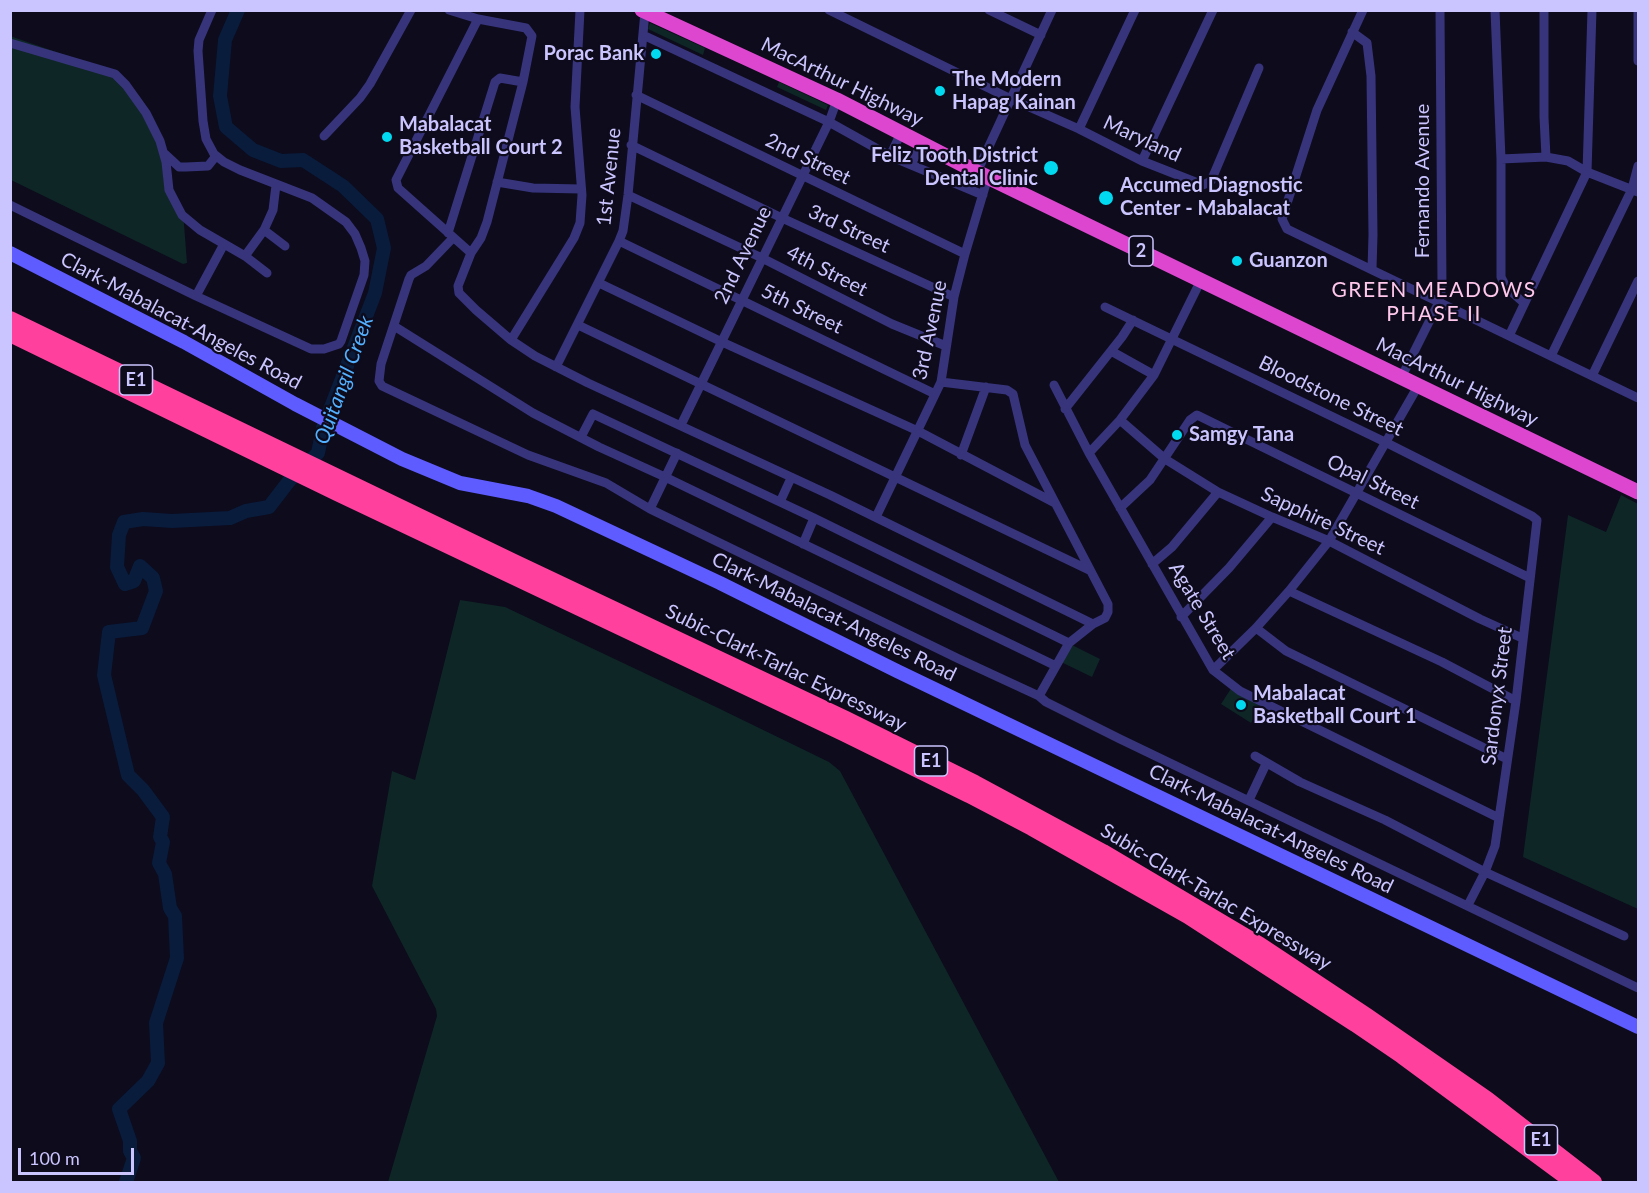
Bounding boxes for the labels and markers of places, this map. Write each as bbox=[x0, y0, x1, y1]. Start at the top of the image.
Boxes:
place label: Porac Bank bbox=[543, 42, 644, 66]
marker: Porac Bank bbox=[649, 47, 663, 61]
place label: The Modern Hapag Kainan bbox=[952, 68, 1076, 115]
marker: The Modern Hapag Kainan bbox=[933, 84, 947, 98]
place label: Mabalacat Basketball Court 2 bbox=[399, 113, 563, 160]
marker: Mabalacat Basketball Court 2 bbox=[380, 130, 394, 144]
place label: Feliz Tooth District Dental Clinic bbox=[871, 144, 1038, 191]
marker: Feliz Tooth District Dental Clinic bbox=[1042, 159, 1060, 177]
place label: Accumed Diagnostic Center - Mabalacat bbox=[1120, 174, 1303, 221]
marker: Accumed Diagnostic Center - Mabalacat bbox=[1097, 189, 1115, 207]
place label: Guanzon bbox=[1249, 249, 1328, 273]
marker: Guanzon bbox=[1230, 254, 1244, 268]
place label: Samgy Tana bbox=[1189, 423, 1294, 447]
marker: Samgy Tana bbox=[1170, 428, 1184, 442]
place label: Mabalacat Basketball Court 1 bbox=[1253, 682, 1417, 729]
marker: Mabalacat Basketball Court 1 bbox=[1234, 698, 1248, 712]

